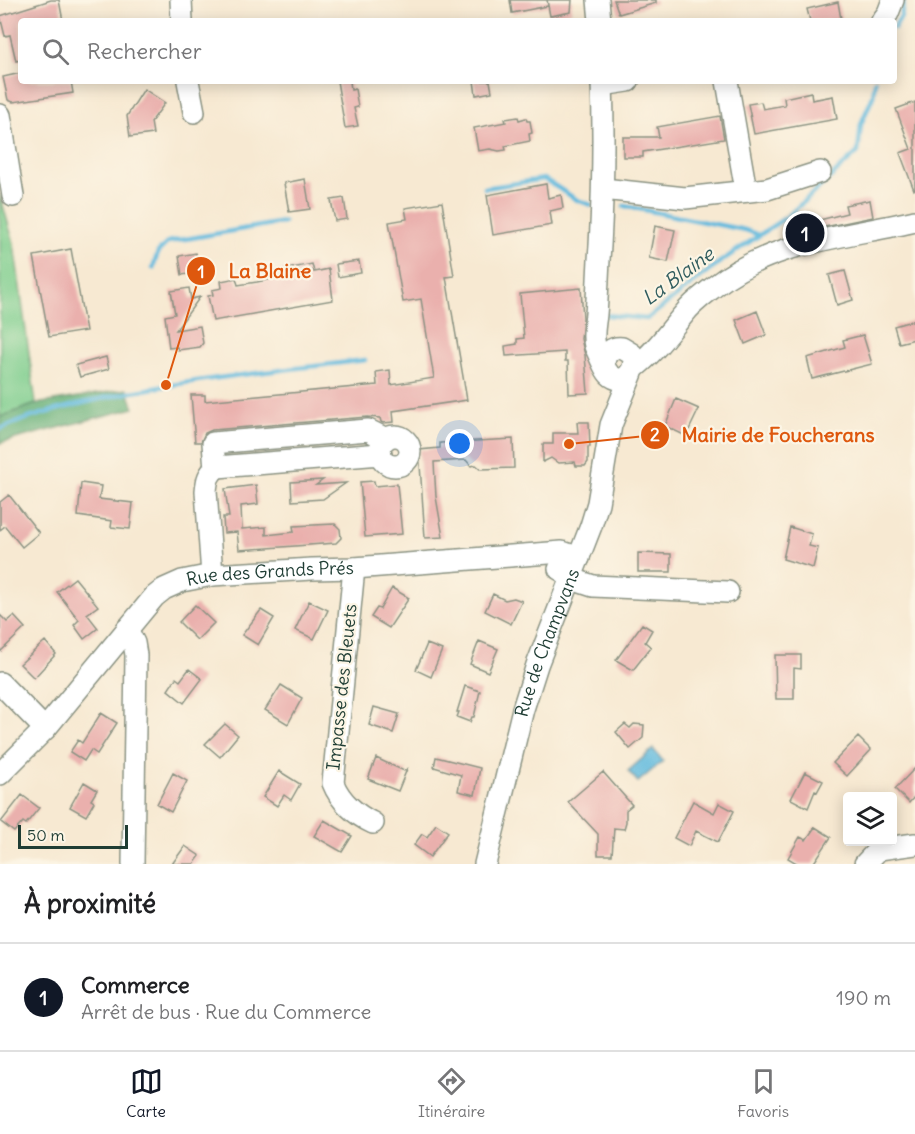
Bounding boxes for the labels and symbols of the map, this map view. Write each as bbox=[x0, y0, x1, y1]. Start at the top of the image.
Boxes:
pin: 1 bbox=[786, 210, 824, 256]
water label: La Blaine bbox=[637, 240, 720, 310]
callout: La Blaine bbox=[186, 252, 323, 290]
text: La Blaine bbox=[229, 258, 312, 283]
text: 1 bbox=[197, 260, 205, 283]
callout: Mairie de Foucherans bbox=[640, 416, 887, 454]
text: Mairie de Foucherans bbox=[681, 422, 875, 447]
text: 2 bbox=[650, 423, 660, 446]
your location bbox=[445, 429, 474, 458]
street label: Rue des Grands Prés bbox=[184, 556, 354, 591]
street label: Rue de Champvans bbox=[509, 565, 584, 719]
street label: Impasse des Bleuets bbox=[321, 603, 362, 771]
scale bar bbox=[18, 822, 128, 850]

